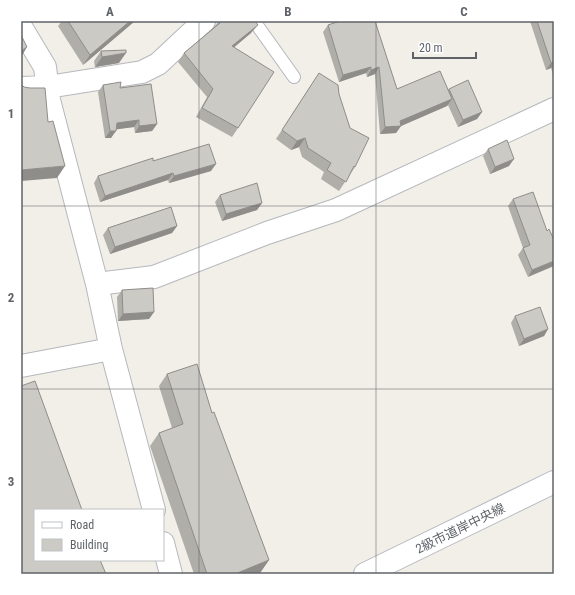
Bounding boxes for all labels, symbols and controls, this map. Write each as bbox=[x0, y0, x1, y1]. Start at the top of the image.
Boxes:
text: A bbox=[106, 4, 114, 19]
text: B bbox=[284, 4, 292, 19]
text: C bbox=[460, 4, 468, 19]
scale bar bbox=[413, 34, 476, 60]
text: 20 m bbox=[419, 41, 443, 55]
text: 1 bbox=[8, 106, 14, 121]
text: 2 bbox=[8, 290, 15, 305]
text: 3 bbox=[8, 474, 14, 489]
street label: 2級市道岸中央線 bbox=[413, 500, 507, 557]
legend bbox=[34, 509, 164, 561]
text: Road bbox=[70, 518, 94, 532]
text: Building bbox=[70, 538, 108, 552]

